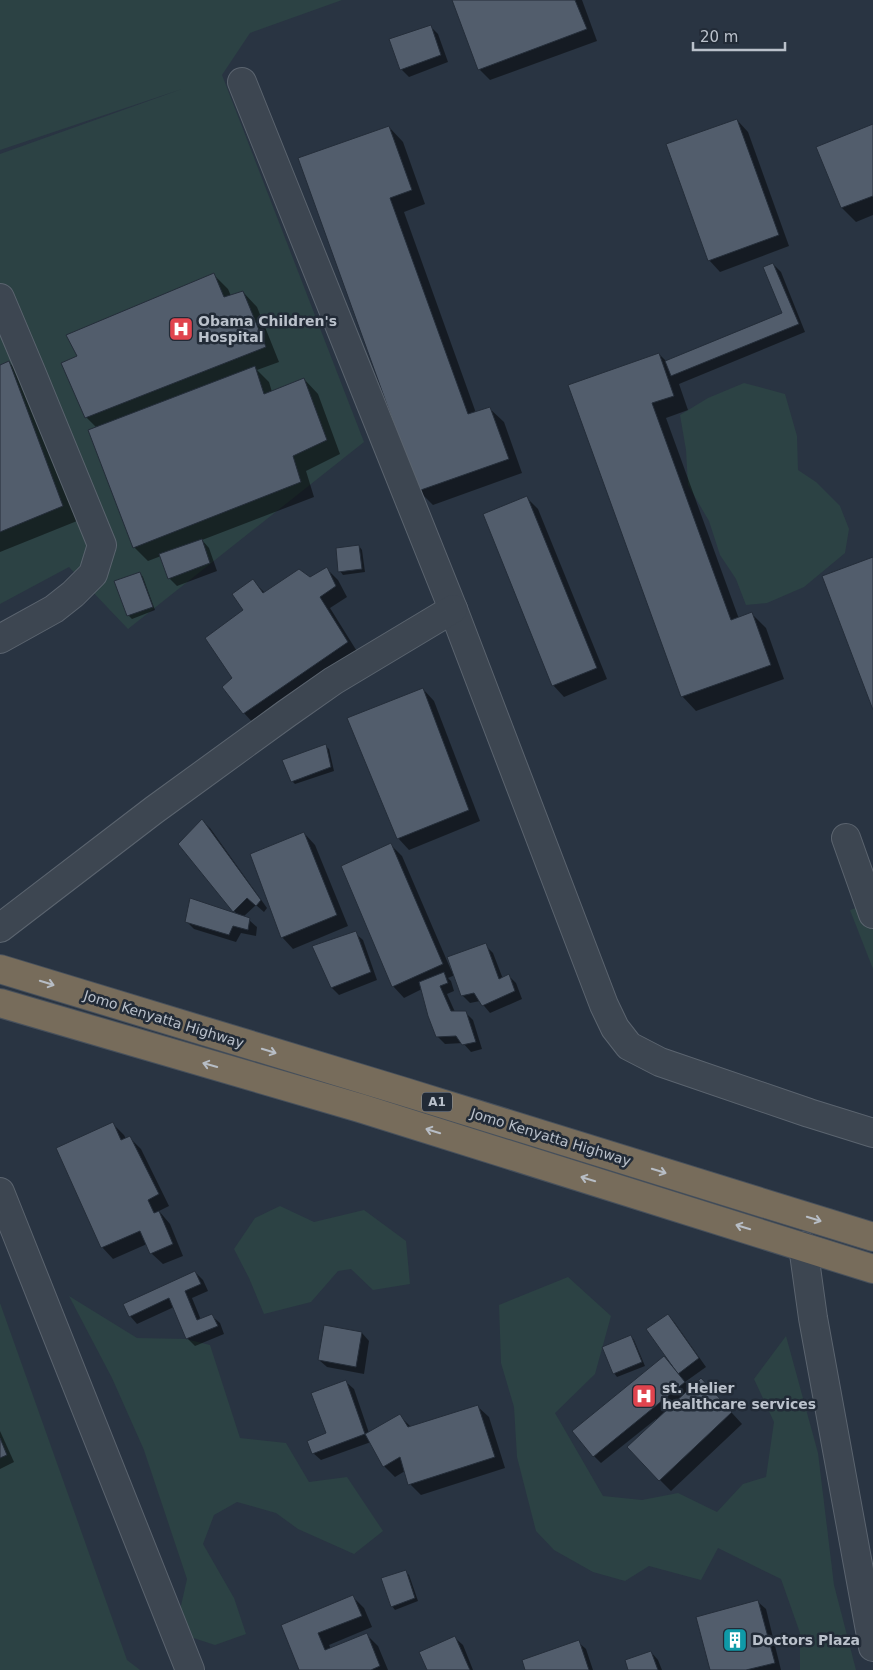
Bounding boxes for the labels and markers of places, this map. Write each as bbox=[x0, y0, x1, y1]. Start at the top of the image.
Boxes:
place label: Obama Children's Hospital bbox=[198, 313, 337, 345]
hospital icon: Obama Children's Hospital bbox=[168, 316, 194, 342]
place label: st. Helier healthcare services bbox=[662, 1380, 816, 1412]
hospital icon: st. Helier healthcare services bbox=[631, 1383, 657, 1409]
building icon: Doctors Plaza bbox=[722, 1627, 748, 1653]
place label: Doctors Plaza bbox=[752, 1632, 860, 1648]

